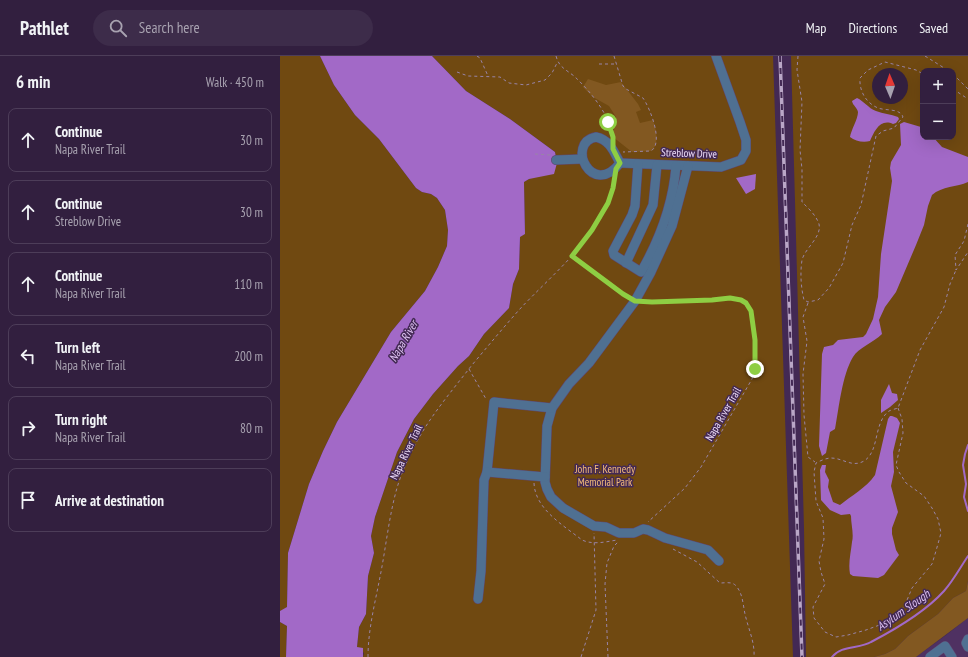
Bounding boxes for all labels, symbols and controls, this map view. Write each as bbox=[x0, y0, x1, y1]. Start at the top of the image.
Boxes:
search box bbox=[93, 10, 373, 46]
text: Pathlet bbox=[20, 16, 69, 40]
icon: search bbox=[107, 17, 129, 39]
text: Search here bbox=[139, 18, 200, 37]
text: Map bbox=[806, 19, 826, 37]
text: Directions bbox=[848, 19, 897, 37]
text: Saved bbox=[919, 19, 948, 37]
north arrow bbox=[872, 68, 908, 104]
map controls bbox=[920, 68, 956, 140]
button: + bbox=[920, 68, 956, 104]
text: 6 min bbox=[16, 71, 50, 93]
text: Walk · 450 m bbox=[206, 74, 264, 91]
button: − bbox=[920, 104, 956, 140]
route start bbox=[599, 113, 617, 131]
text: Continue bbox=[55, 122, 102, 141]
icon: ahead bbox=[17, 129, 39, 151]
text: 30 m bbox=[240, 132, 263, 149]
text: Napa River Trail bbox=[55, 141, 126, 158]
street label: Streblow Drive bbox=[661, 145, 718, 161]
text: Continue bbox=[55, 194, 102, 213]
icon: ahead bbox=[17, 201, 39, 223]
text: 30 m bbox=[240, 204, 263, 221]
text: Streblow Drive bbox=[55, 213, 121, 230]
text: Continue bbox=[55, 266, 102, 285]
icon: ahead bbox=[17, 273, 39, 295]
text: 110 m bbox=[234, 276, 263, 293]
text: Napa River Trail bbox=[55, 285, 126, 302]
water label: Napa River bbox=[385, 316, 422, 364]
text: Turn left bbox=[55, 338, 100, 357]
icon: left bbox=[17, 345, 39, 367]
text: 200 m bbox=[234, 348, 263, 365]
text: Napa River Trail bbox=[55, 357, 126, 374]
route end bbox=[746, 360, 764, 378]
street label: Napa River Trail bbox=[702, 384, 744, 443]
text: Turn right bbox=[55, 410, 107, 429]
icon: right bbox=[17, 417, 39, 439]
text: 80 m bbox=[240, 420, 263, 437]
street label: Napa River Trail bbox=[387, 422, 426, 482]
text: Napa River Trail bbox=[55, 429, 126, 446]
park label: John F. Kennedy Memorial Park bbox=[574, 462, 636, 489]
icon: arrive bbox=[17, 489, 39, 511]
text: Arrive at destination bbox=[55, 491, 164, 510]
water label: Asylum Slough bbox=[874, 586, 933, 634]

